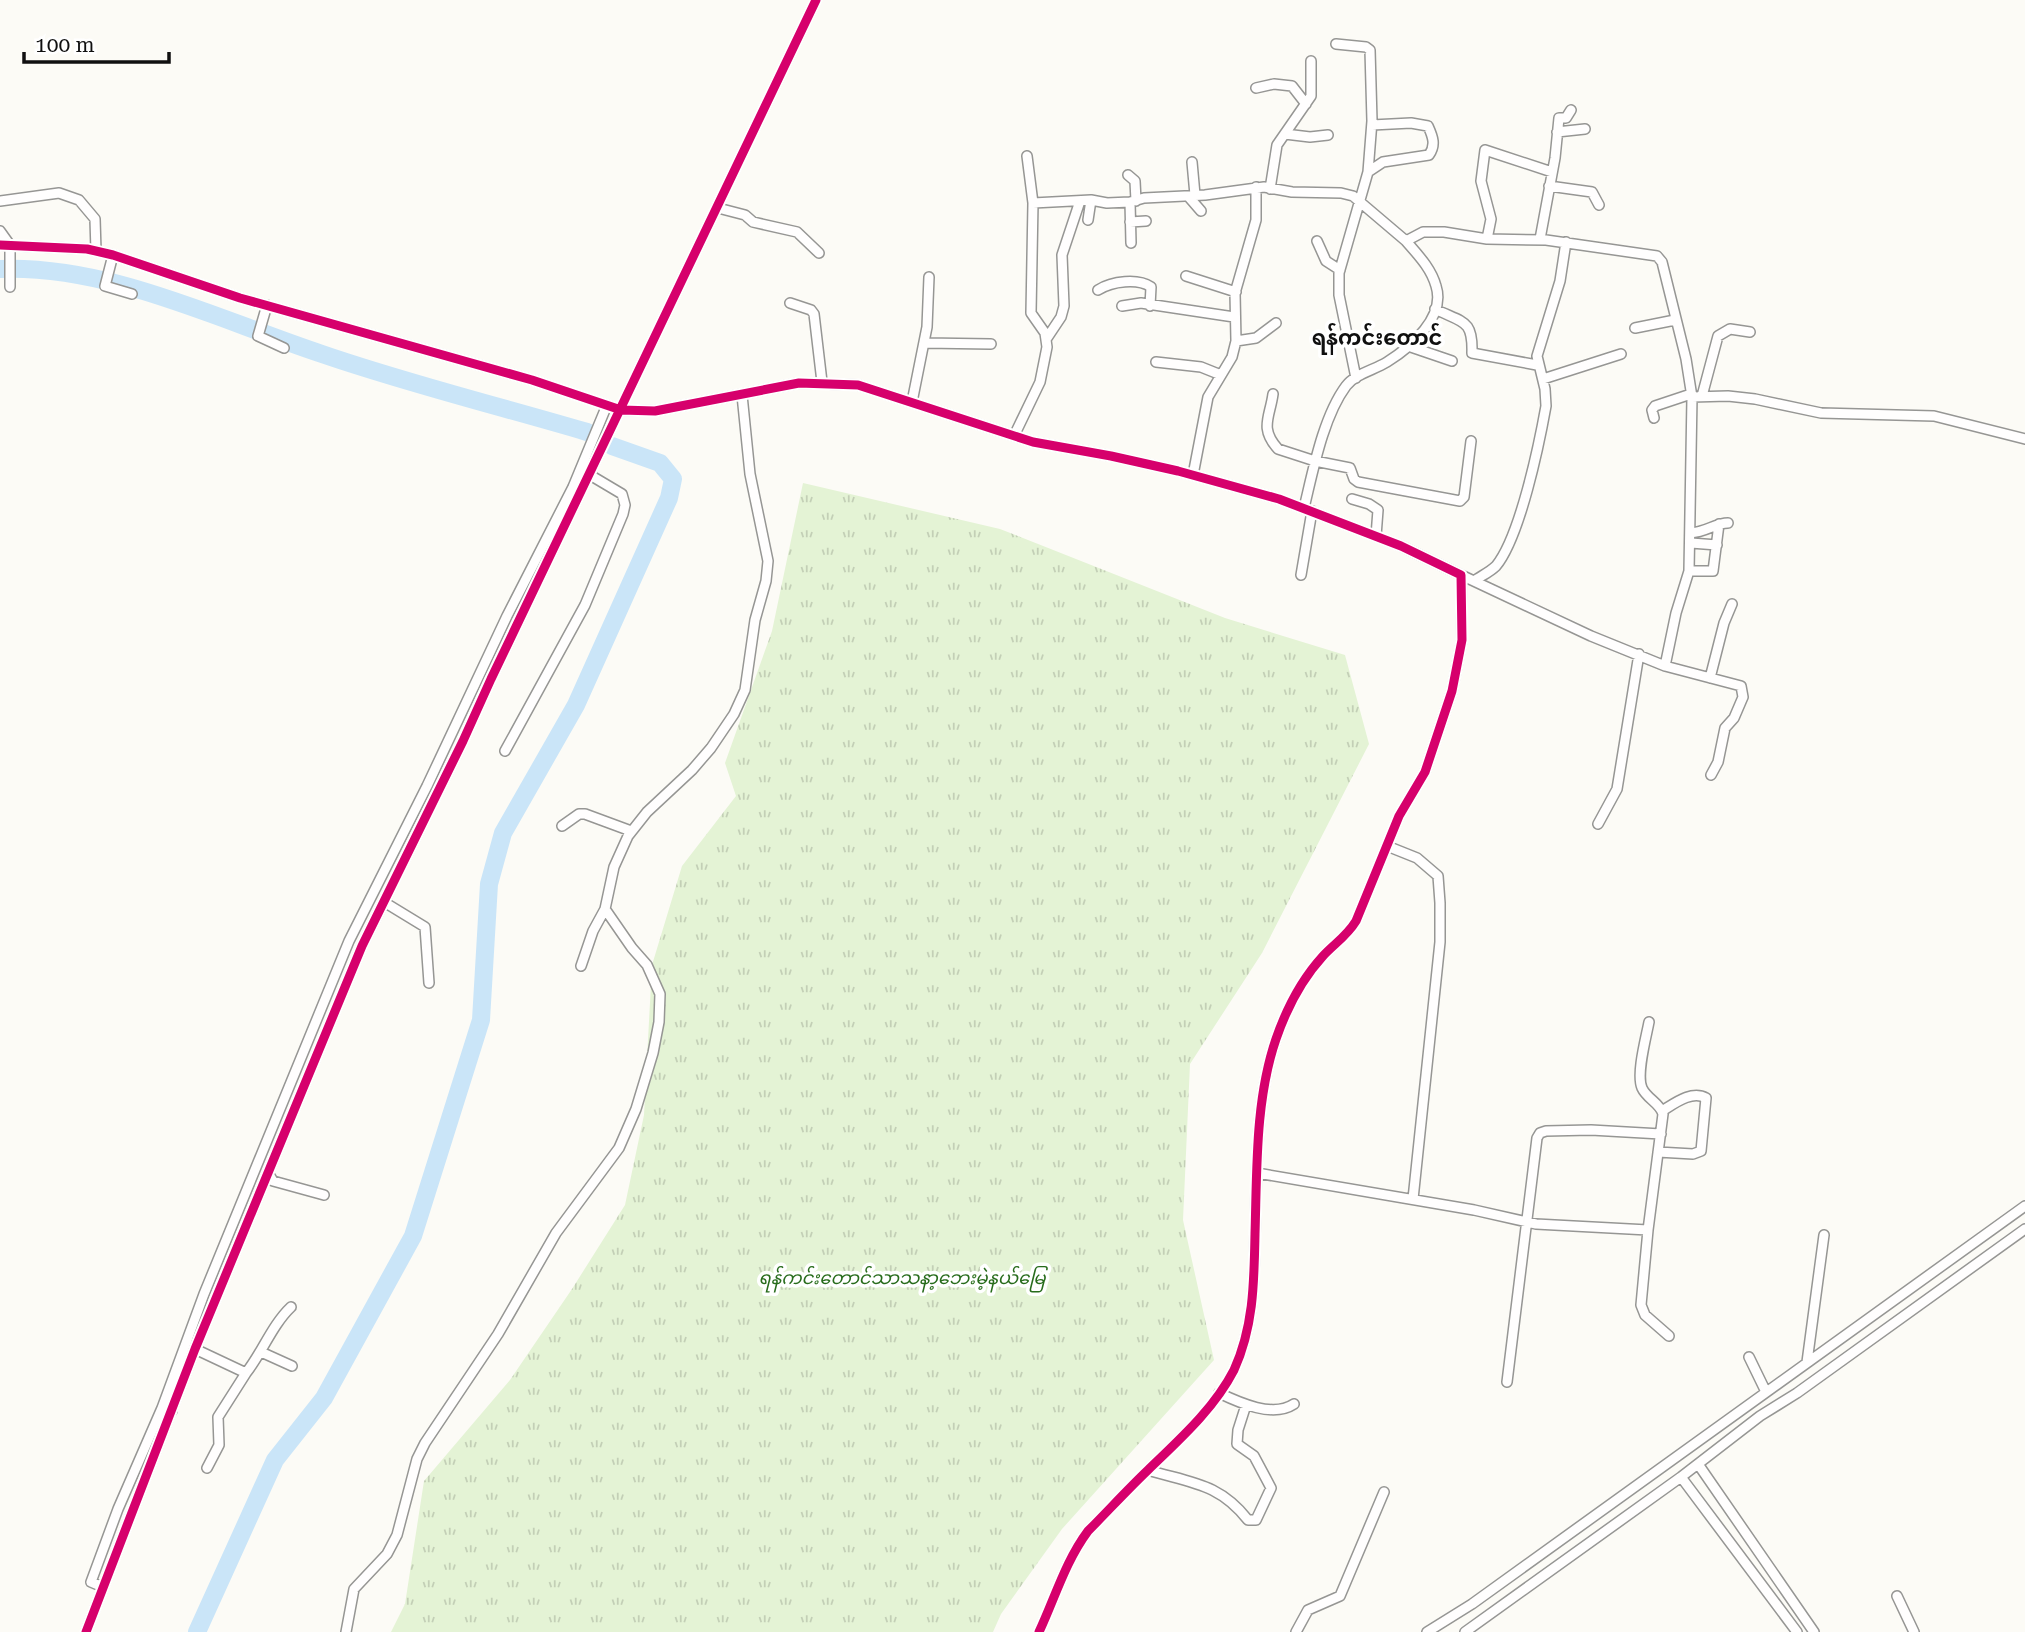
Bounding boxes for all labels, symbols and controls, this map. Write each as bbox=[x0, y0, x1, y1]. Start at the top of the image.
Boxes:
scale bar bbox=[24, 21, 170, 65]
text: 100 m bbox=[35, 33, 95, 57]
district label: ရန်ကင်းတောင် bbox=[1312, 322, 1442, 355]
park label: ရန်ကင်းတောင်သာသနာ့ဘေးမဲ့နယ်မြေ bbox=[759, 1265, 1048, 1293]

